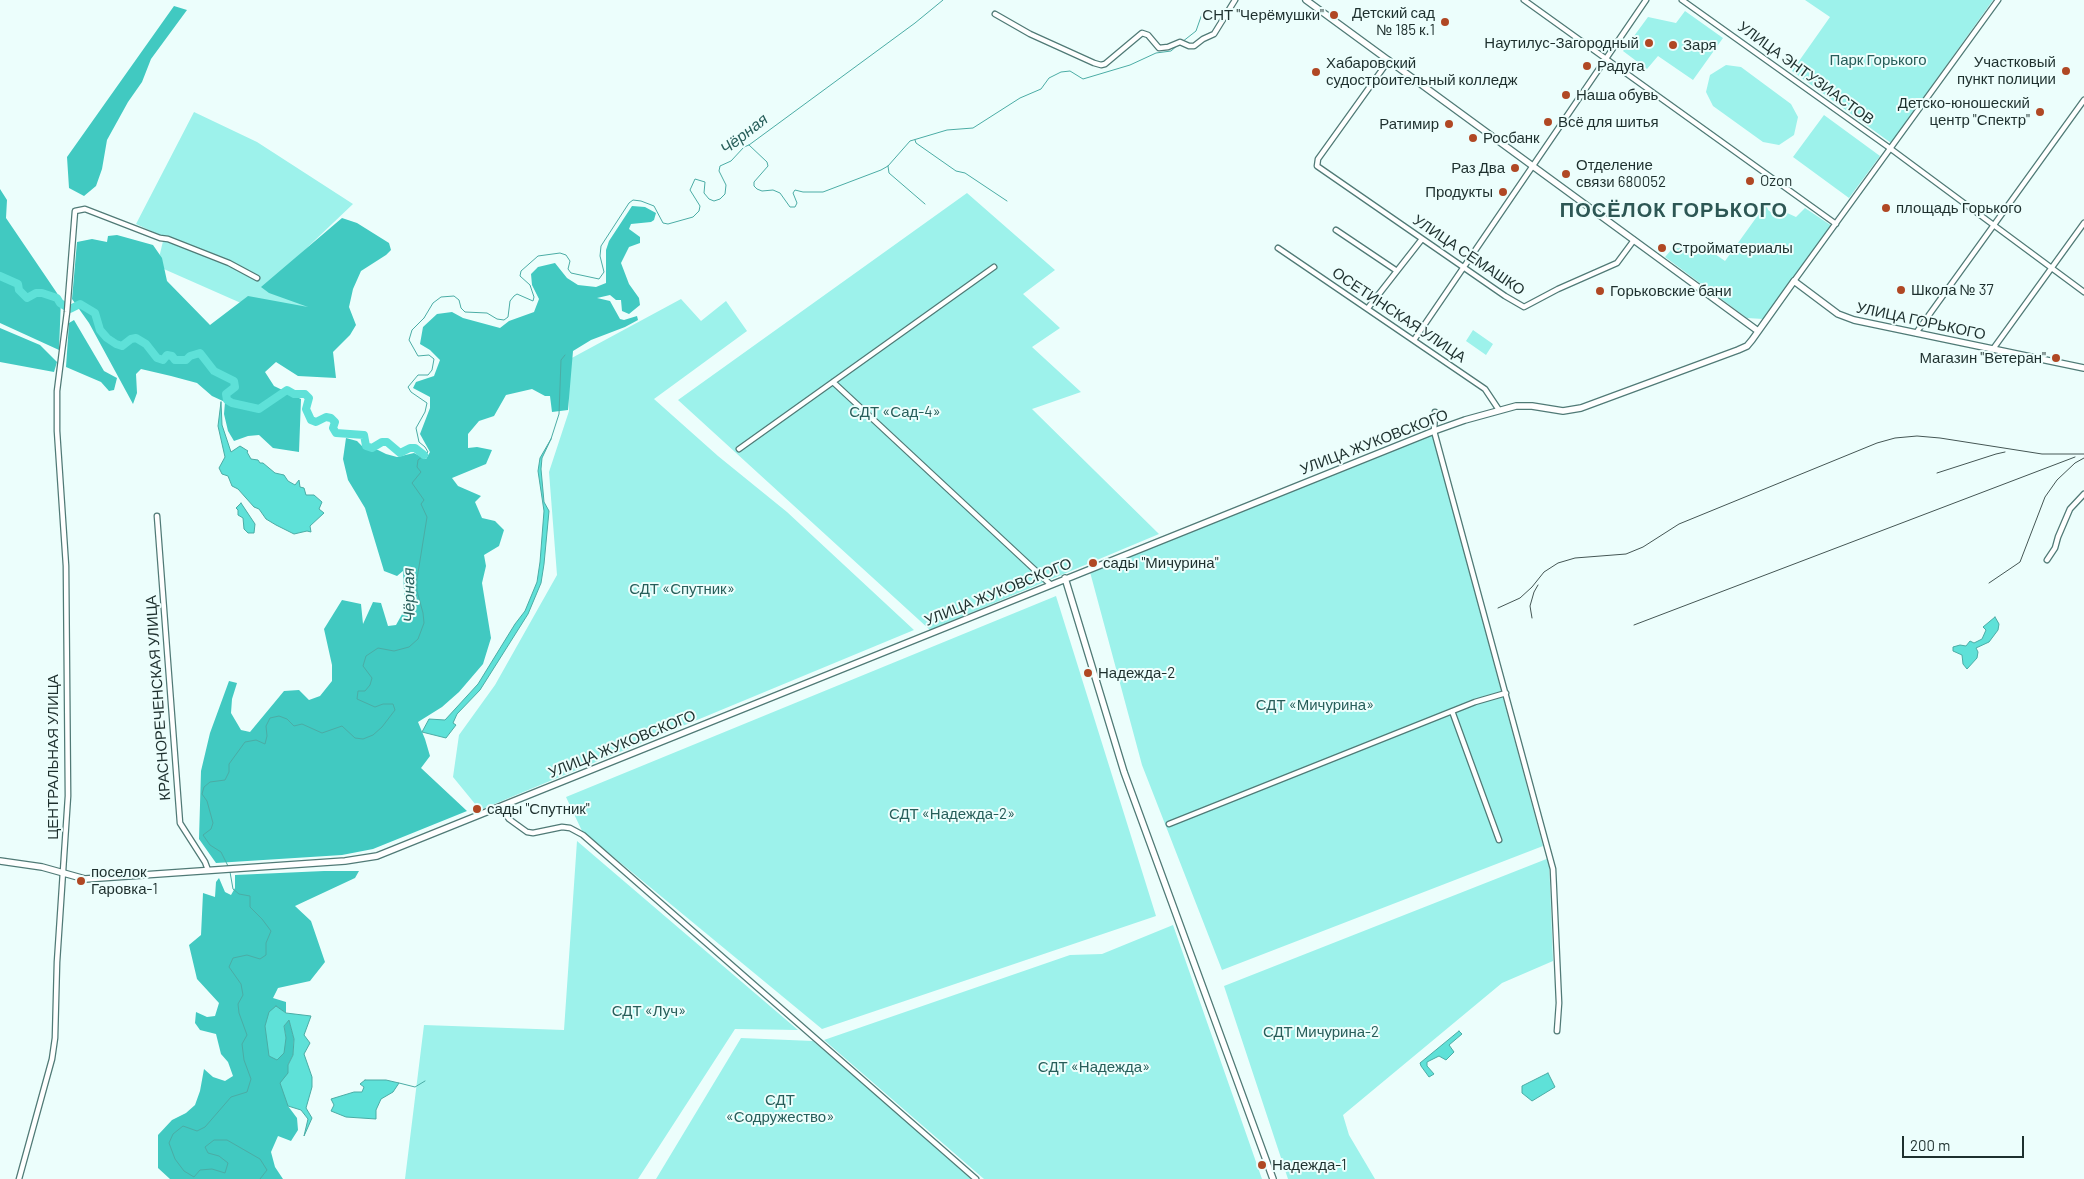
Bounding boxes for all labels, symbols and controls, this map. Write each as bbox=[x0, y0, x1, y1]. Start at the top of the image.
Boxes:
place label: Детский сад № 185 к.1 bbox=[1352, 4, 1435, 39]
place label: СНТ "Черёмушки" bbox=[1202, 6, 1324, 24]
marker: СНТ "Черёмушки" bbox=[1328, 9, 1340, 21]
marker: Детский сад № 185 к.1 bbox=[1439, 16, 1451, 28]
street label: УЛИЦА ЭНТУЗИАСТОВ bbox=[1734, 18, 1878, 128]
place label: Наутилус-Загородный bbox=[1484, 34, 1639, 52]
place label: Заря bbox=[1683, 36, 1717, 54]
marker: Наутилус-Загородный bbox=[1643, 37, 1655, 49]
marker: Заря bbox=[1667, 39, 1679, 51]
park label: Парк Горького bbox=[1829, 51, 1927, 69]
place label: Участковый пункт полиции bbox=[1957, 53, 2056, 88]
place label: Хабаровский судостроительный колледж bbox=[1326, 54, 1518, 89]
place label: Радуга bbox=[1597, 57, 1645, 75]
marker: Радуга bbox=[1581, 60, 1593, 72]
marker: Участковый пункт полиции bbox=[2060, 65, 2072, 77]
marker: Хабаровский судостроительный колледж bbox=[1310, 66, 1322, 78]
place label: Наша обувь bbox=[1576, 86, 1658, 104]
marker: Наша обувь bbox=[1560, 89, 1572, 101]
place label: Детско-юношеский центр "Спектр" bbox=[1898, 94, 2030, 129]
marker: Детско-юношеский центр "Спектр" bbox=[2034, 106, 2046, 118]
water label: Чёрная bbox=[716, 110, 772, 158]
place label: Всё для шитья bbox=[1558, 113, 1659, 131]
place label: Ратимир bbox=[1379, 115, 1439, 133]
marker: Всё для шитья bbox=[1542, 116, 1554, 128]
marker: Ратимир bbox=[1443, 118, 1455, 130]
place label: Росбанк bbox=[1483, 129, 1540, 147]
marker: Росбанк bbox=[1467, 132, 1479, 144]
place label: Отделение связи 680052 bbox=[1576, 156, 1666, 191]
place label: Раз Два bbox=[1451, 159, 1505, 177]
marker: Раз Два bbox=[1509, 162, 1521, 174]
marker: Отделение связи 680052 bbox=[1560, 168, 1572, 180]
place label: Ozon bbox=[1760, 172, 1792, 190]
marker: Ozon bbox=[1744, 175, 1756, 187]
place label: Продукты bbox=[1425, 183, 1493, 201]
marker: Продукты bbox=[1497, 186, 1509, 198]
district label: ПОСЁЛОК ГОРЬКОГО bbox=[1558, 198, 1790, 222]
place label: площадь Горького bbox=[1896, 199, 2022, 217]
marker: площадь Горького bbox=[1880, 202, 1892, 214]
street label: УЛИЦА СЕМАШКО bbox=[1410, 211, 1528, 299]
place label: Стройматериалы bbox=[1672, 239, 1793, 257]
marker: Стройматериалы bbox=[1656, 242, 1668, 254]
street label: ОСЕТИНСКАЯ УЛИЦА bbox=[1329, 264, 1469, 366]
place label: Школа № 37 bbox=[1911, 281, 1993, 299]
place label: Горьковские бани bbox=[1610, 282, 1732, 300]
marker: Школа № 37 bbox=[1895, 284, 1907, 296]
marker: Горьковские бани bbox=[1594, 285, 1606, 297]
street label: УЛИЦА ГОРЬКОГО bbox=[1855, 299, 1987, 343]
place label: Магазин "Ветеран" bbox=[1919, 349, 2046, 367]
marker: Магазин "Ветеран" bbox=[2050, 352, 2062, 364]
park label: СДТ «Сад-4» bbox=[849, 403, 941, 421]
street label: УЛИЦА ЖУКОВСКОГО bbox=[1297, 405, 1451, 479]
street label: УЛИЦА ЖУКОВСКОГО bbox=[922, 554, 1074, 630]
place label: сады "Мичурина" bbox=[1103, 554, 1219, 572]
marker: сады "Мичурина" bbox=[1087, 557, 1099, 569]
water label: Чёрная bbox=[399, 567, 419, 623]
park label: СДТ «Спутник» bbox=[629, 580, 735, 598]
street label: КРАСНОРЕЧЕНСКАЯ УЛИЦА bbox=[142, 595, 174, 801]
place label: Надежда-2 bbox=[1098, 664, 1175, 682]
marker: Надежда-2 bbox=[1082, 667, 1094, 679]
street label: ЦЕНТРАЛЬНАЯ УЛИЦА bbox=[44, 674, 62, 840]
park label: СДТ «Мичурина» bbox=[1256, 696, 1374, 714]
street label: УЛИЦА ЖУКОВСКОГО bbox=[546, 706, 698, 782]
place label: сады "Спутник" bbox=[487, 800, 590, 818]
marker: сады "Спутник" bbox=[471, 803, 483, 815]
park label: СДТ «Надежда-2» bbox=[889, 805, 1015, 823]
place label: поселок Гаровка-1 bbox=[91, 863, 158, 898]
marker: поселок Гаровка-1 bbox=[75, 875, 87, 887]
park label: СДТ «Луч» bbox=[612, 1002, 686, 1020]
park label: СДТ Мичурина-2 bbox=[1263, 1023, 1379, 1041]
park label: СДТ «Надежда» bbox=[1038, 1058, 1150, 1076]
park label: СДТ «Содружество» bbox=[726, 1091, 834, 1126]
scale bar bbox=[1904, 1126, 2026, 1158]
text: 200 m bbox=[1910, 1136, 1950, 1154]
place label: Надежда-1 bbox=[1272, 1156, 1346, 1174]
marker: Надежда-1 bbox=[1256, 1159, 1268, 1171]

